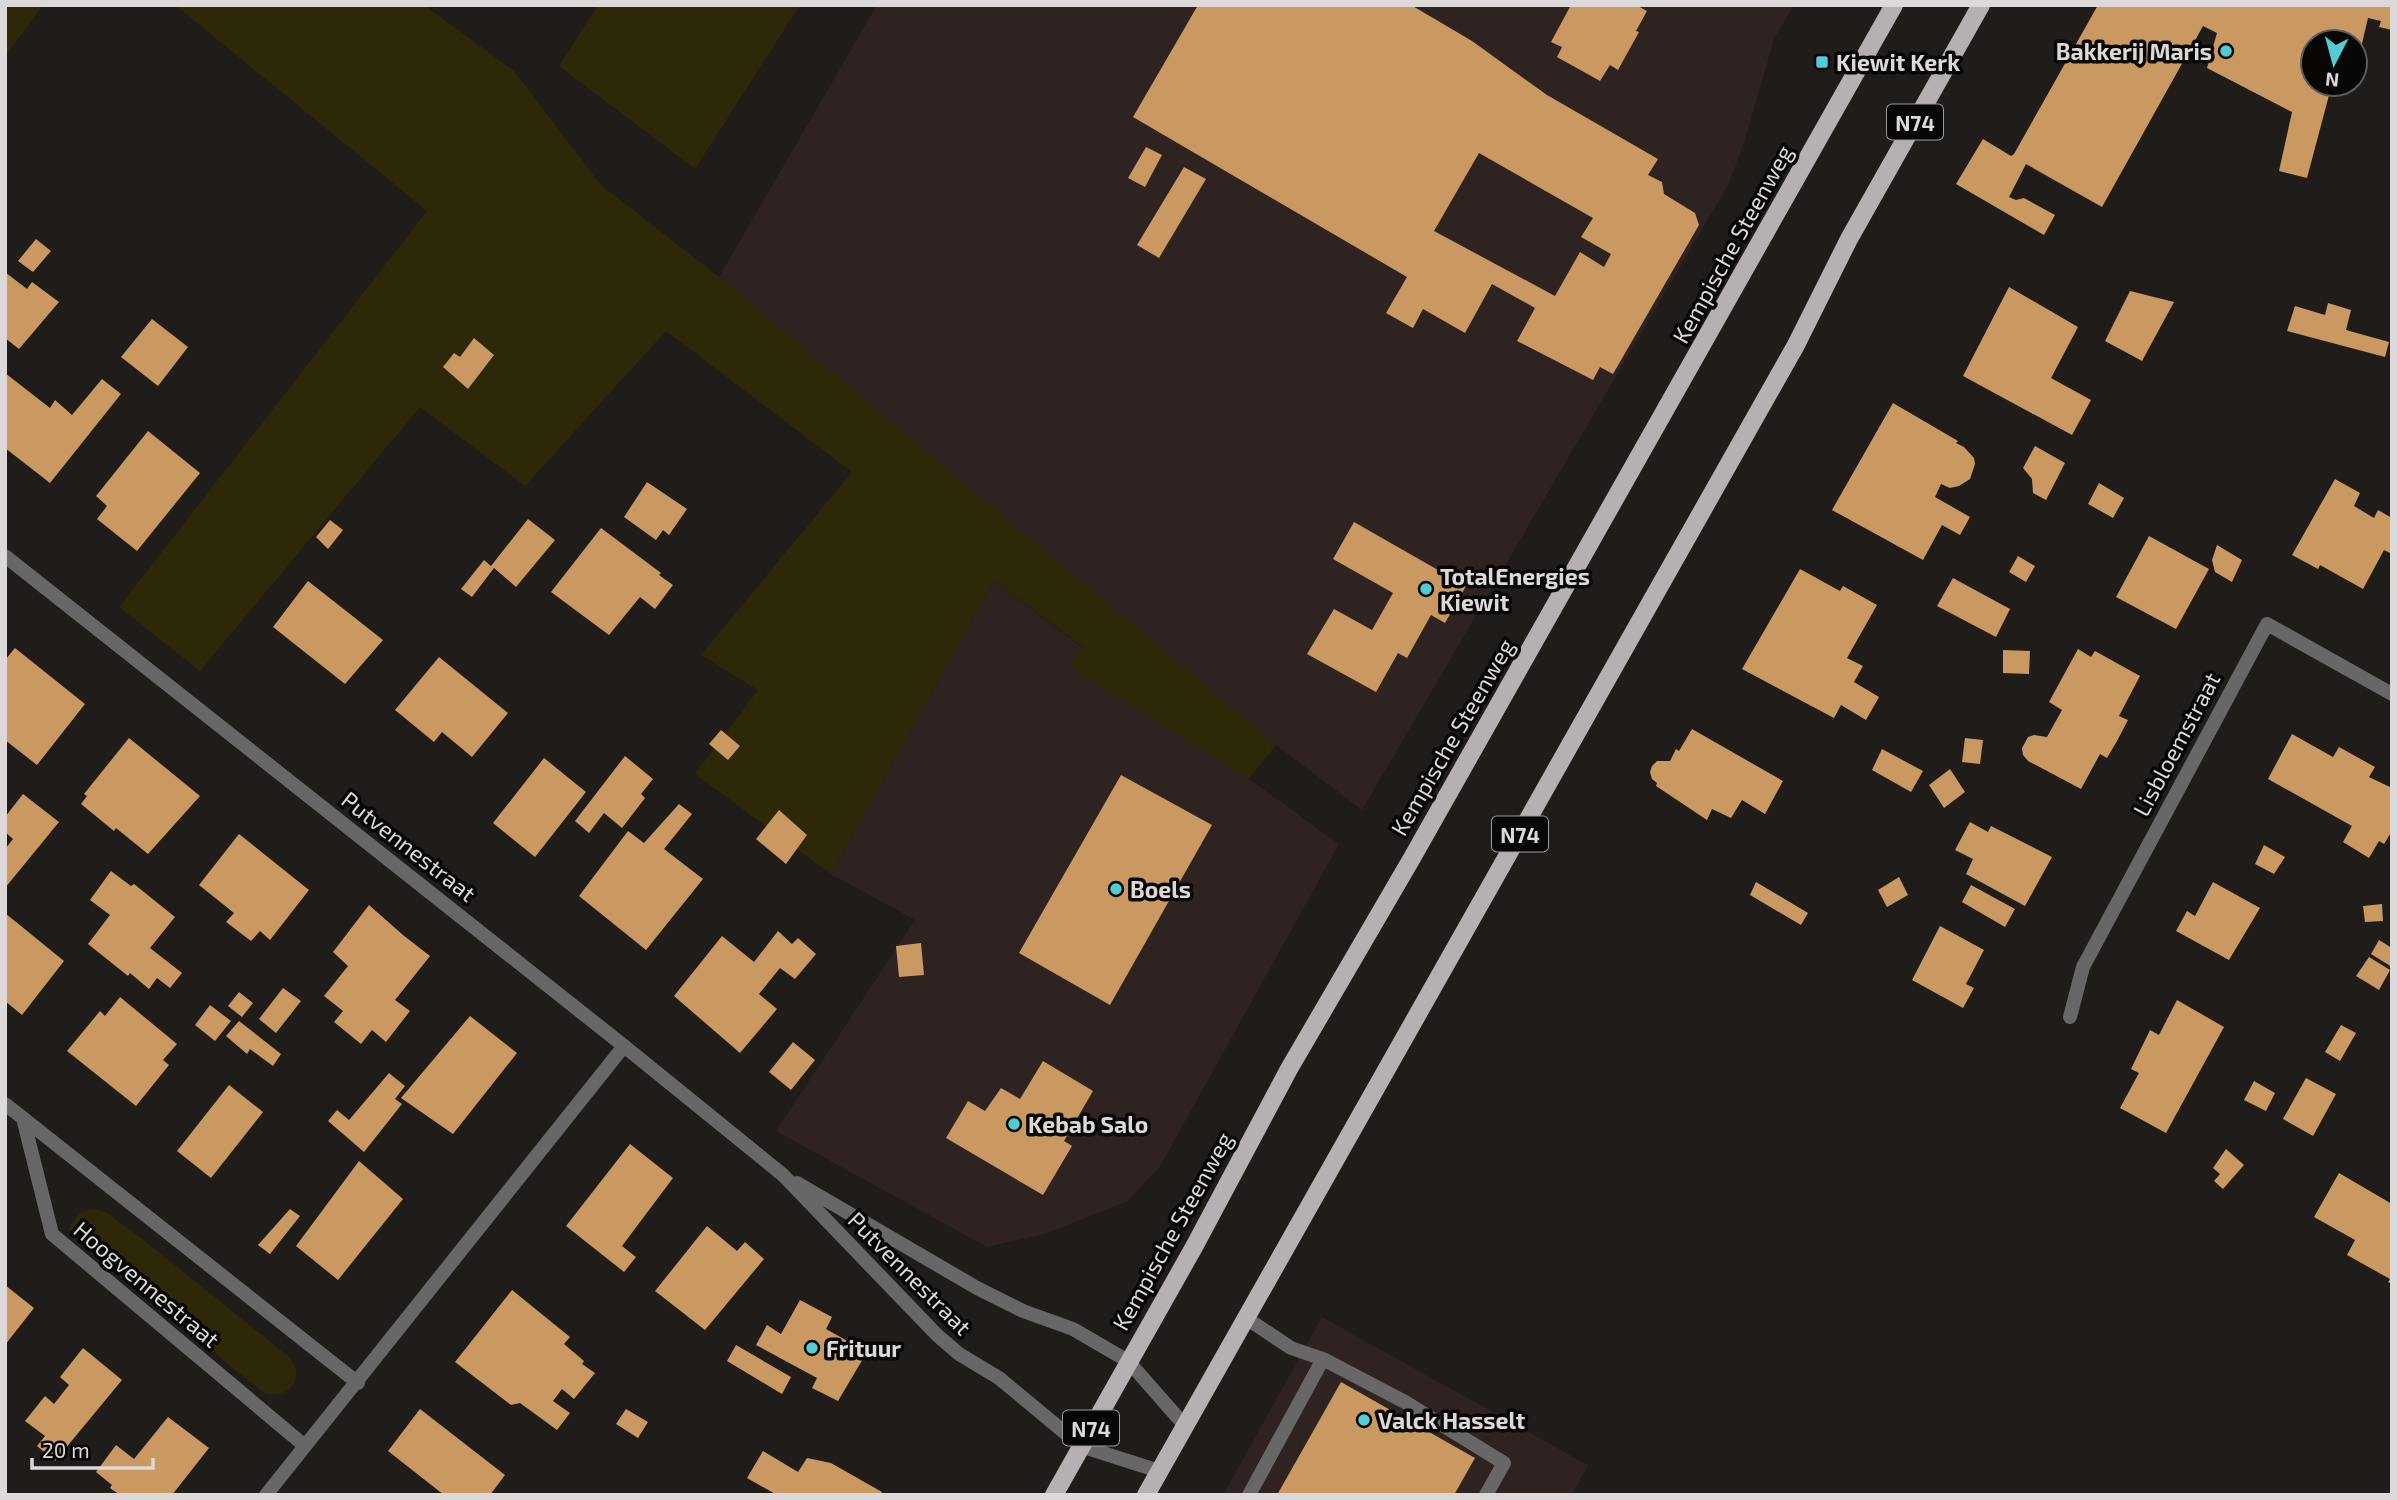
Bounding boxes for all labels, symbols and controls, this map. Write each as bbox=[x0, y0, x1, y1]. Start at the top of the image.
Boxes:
north arrow bbox=[2299, 28, 2369, 98]
place label: Bakkerij Maris bbox=[2056, 37, 2212, 65]
marker: Bakkerij Maris bbox=[2218, 43, 2234, 59]
place label: Kiewit Kerk bbox=[1836, 48, 1960, 76]
marker: Kiewit Kerk bbox=[1814, 54, 1830, 70]
text: N bbox=[2324, 68, 2340, 93]
road number: N74 bbox=[1887, 104, 1943, 140]
street label: Kempische Steenweg bbox=[1666, 140, 1798, 348]
place label: TotalEnergies Kiewit bbox=[1440, 562, 1590, 616]
marker: TotalEnergies Kiewit bbox=[1418, 581, 1434, 597]
street label: Kempische Steenweg bbox=[1384, 634, 1520, 840]
street label: Lisbloemstraat bbox=[2126, 667, 2226, 821]
street label: Putvennestraat bbox=[336, 785, 482, 907]
road number: N74 bbox=[1492, 816, 1548, 852]
place label: Boels bbox=[1130, 875, 1191, 903]
marker: Boels bbox=[1108, 881, 1124, 897]
place label: Kebab Salo bbox=[1028, 1110, 1148, 1138]
marker: Kebab Salo bbox=[1006, 1116, 1022, 1132]
street label: Kempische Steenweg bbox=[1106, 1127, 1238, 1335]
street label: Putvennestraat bbox=[843, 1206, 978, 1341]
street label: Hoogvennestraat bbox=[68, 1215, 226, 1353]
place label: Frituur bbox=[826, 1334, 901, 1362]
marker: Frituur bbox=[804, 1340, 820, 1356]
place label: Valck Hasselt bbox=[1378, 1406, 1525, 1434]
road number: N74 bbox=[1063, 1410, 1119, 1446]
marker: Valck Hasselt bbox=[1356, 1412, 1372, 1428]
scale bar bbox=[32, 1426, 152, 1470]
text: 20 m bbox=[42, 1437, 90, 1462]

